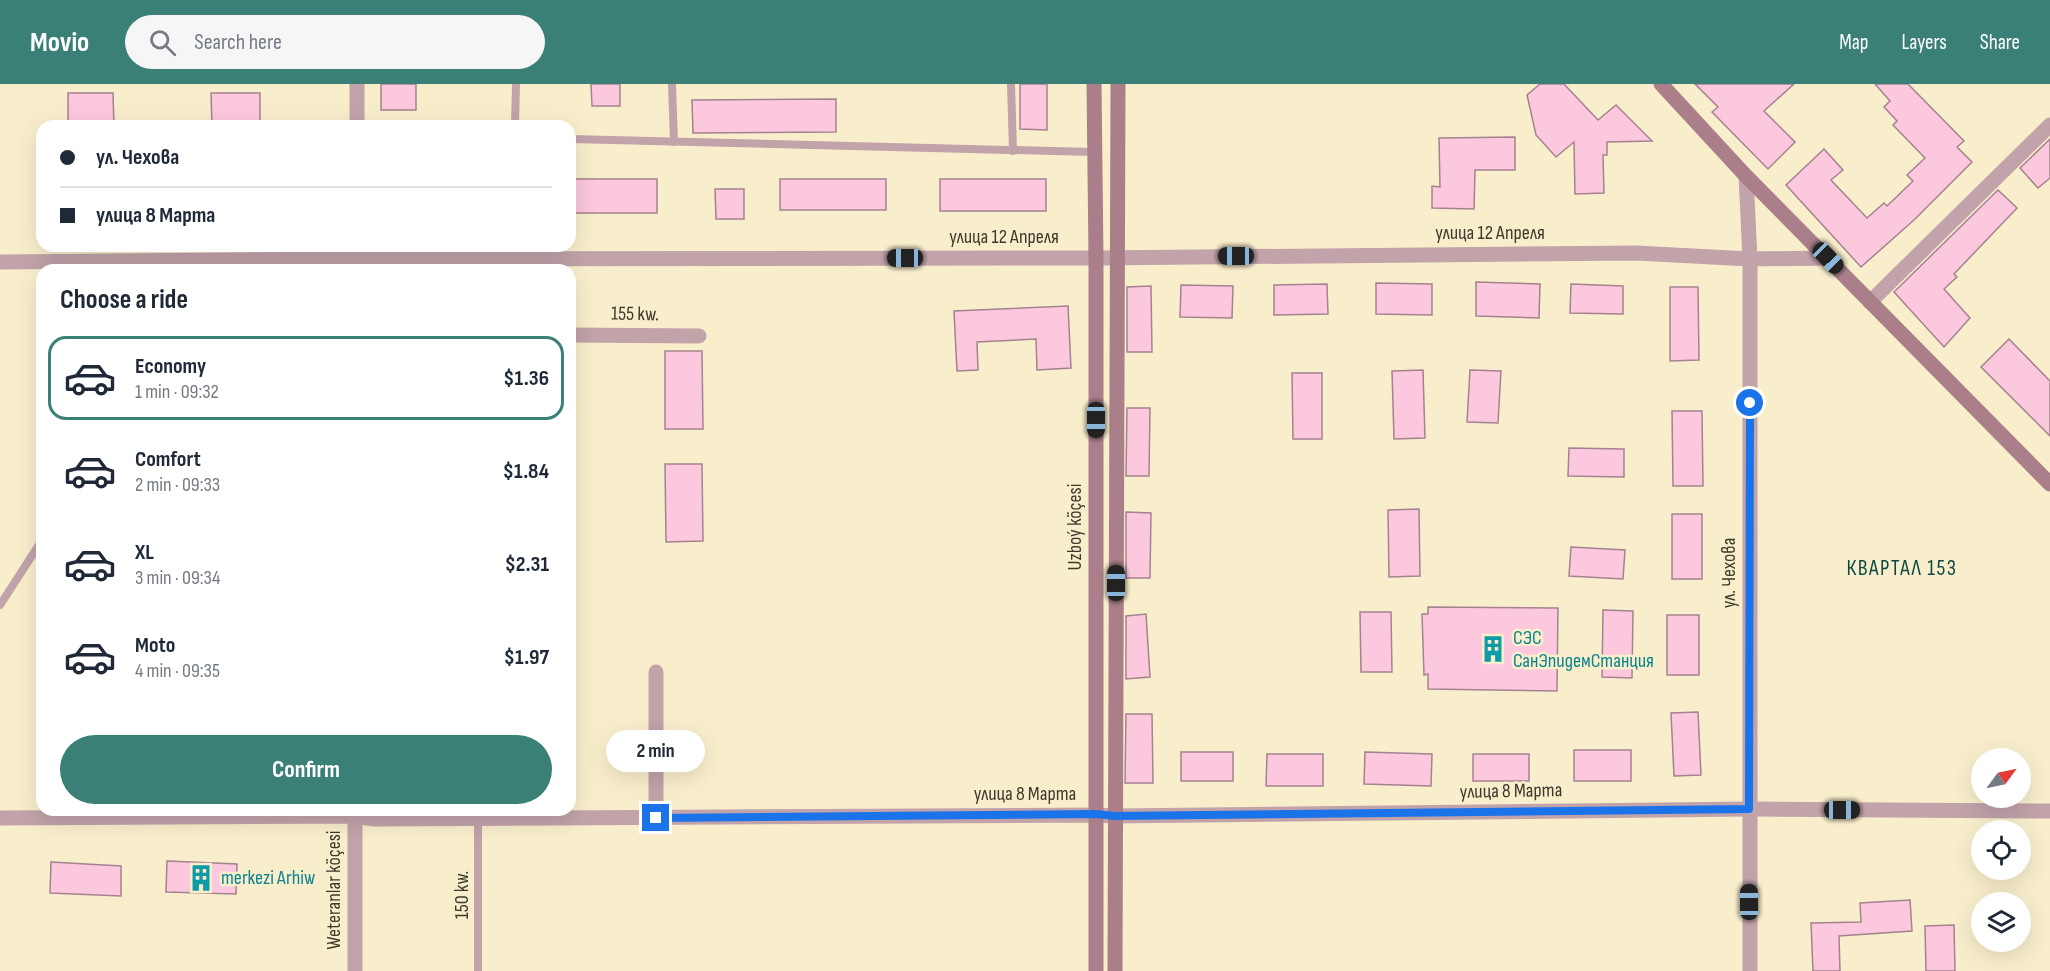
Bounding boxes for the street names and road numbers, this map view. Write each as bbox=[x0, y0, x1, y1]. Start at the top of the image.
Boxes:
street label: улица 12 Апреля bbox=[1435, 221, 1545, 245]
street label: улица 12 Апреля bbox=[949, 225, 1059, 249]
street label: 155 kw. bbox=[611, 302, 659, 326]
street label: Uzboý köçesi bbox=[1063, 484, 1087, 570]
street label: ул. Чехова bbox=[1717, 538, 1741, 608]
street label: улица 8 Марта bbox=[1460, 778, 1562, 804]
street label: улица 8 Марта bbox=[974, 782, 1076, 806]
street label: Weteranlar köçesi bbox=[322, 830, 346, 950]
street label: 150 kw. bbox=[450, 871, 474, 919]

